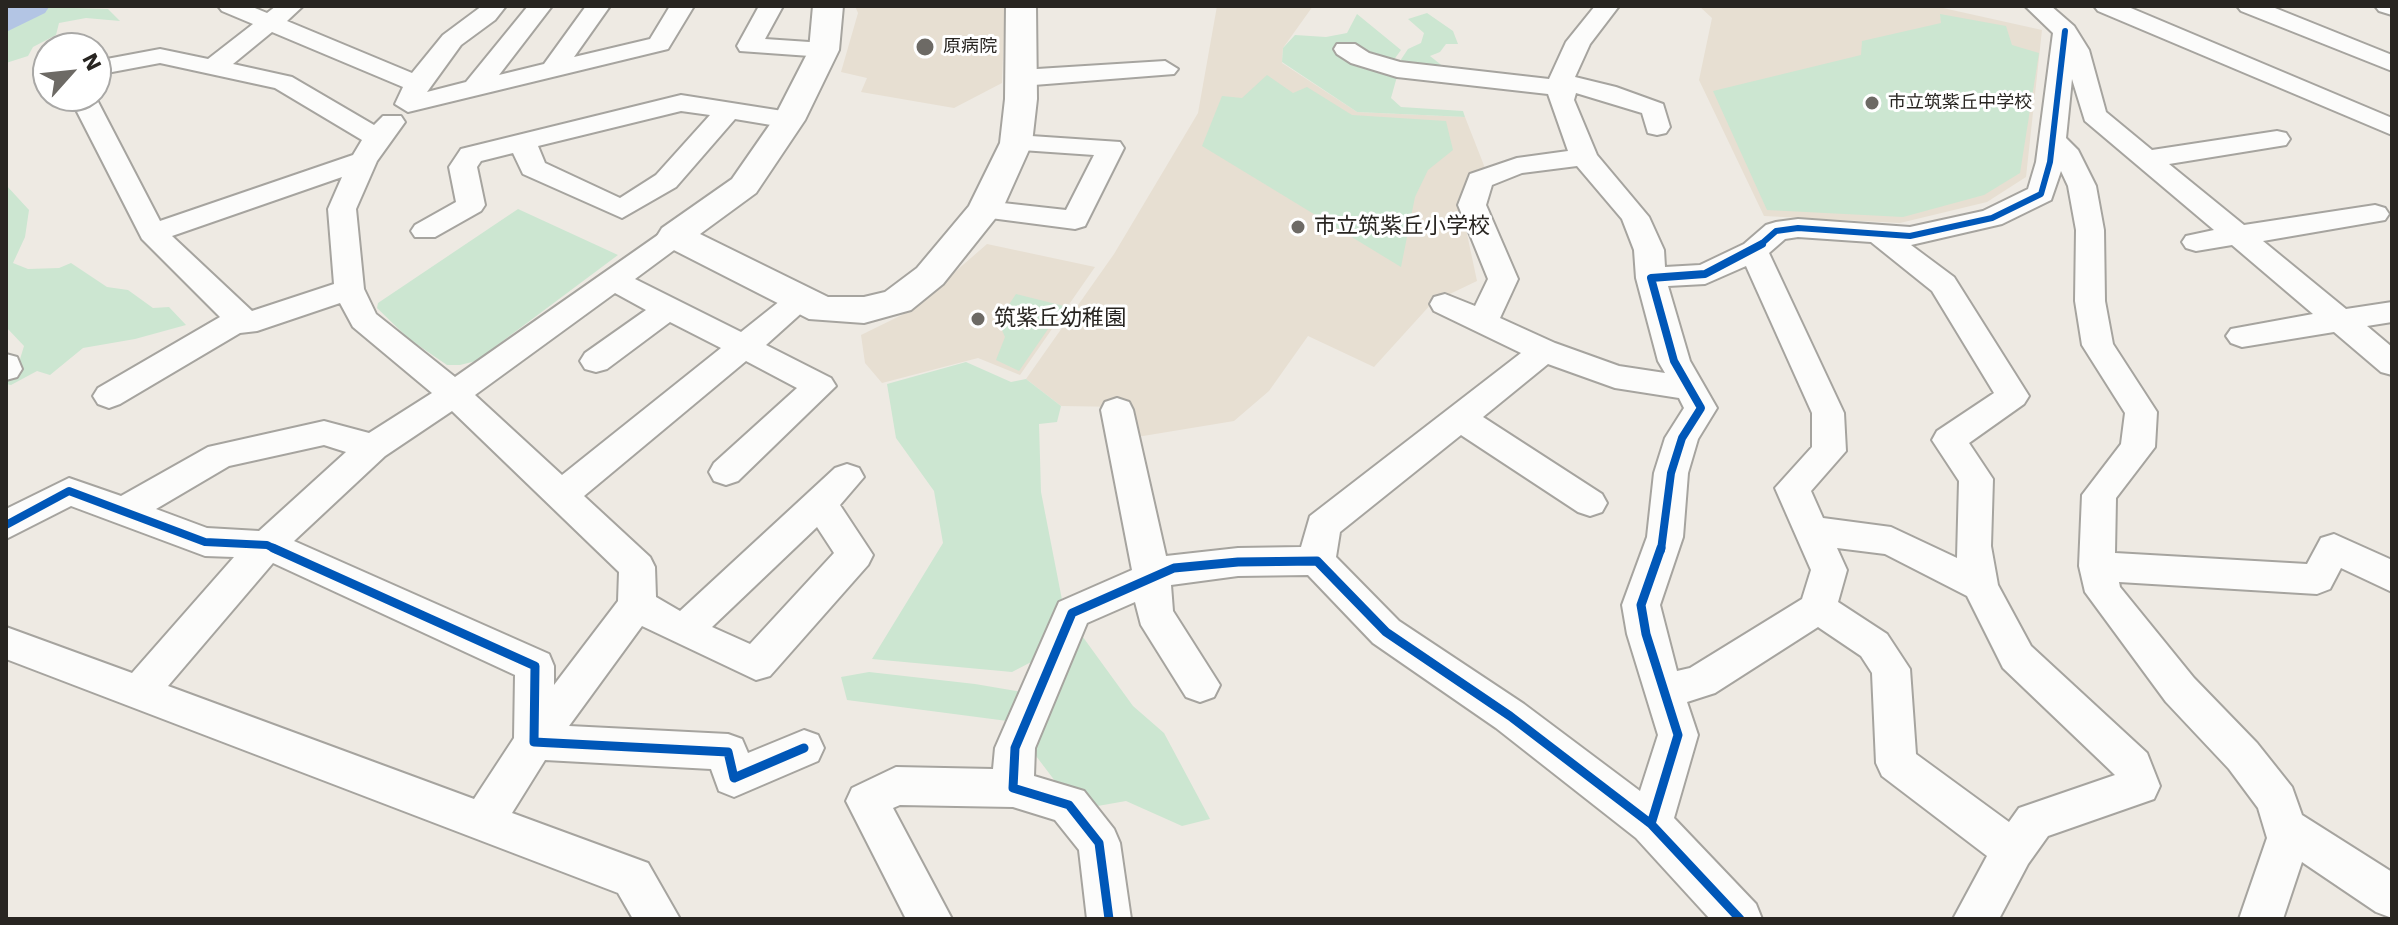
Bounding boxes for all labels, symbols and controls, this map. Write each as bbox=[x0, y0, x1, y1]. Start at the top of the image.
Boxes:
north arrow bbox=[32, 32, 112, 112]
marker: 原病院 bbox=[914, 36, 936, 58]
place label: 原病院 bbox=[943, 36, 997, 58]
text: N bbox=[77, 49, 107, 75]
place label: 市立筑紫丘中学校 bbox=[1888, 92, 2032, 114]
marker: 市立筑紫丘中学校 bbox=[1863, 94, 1881, 112]
place label: 市立筑紫丘小学校 bbox=[1314, 214, 1490, 240]
marker: 市立筑紫丘小学校 bbox=[1289, 218, 1307, 236]
place label: 筑紫丘幼稚園 bbox=[994, 306, 1126, 332]
marker: 筑紫丘幼稚園 bbox=[969, 310, 987, 328]

